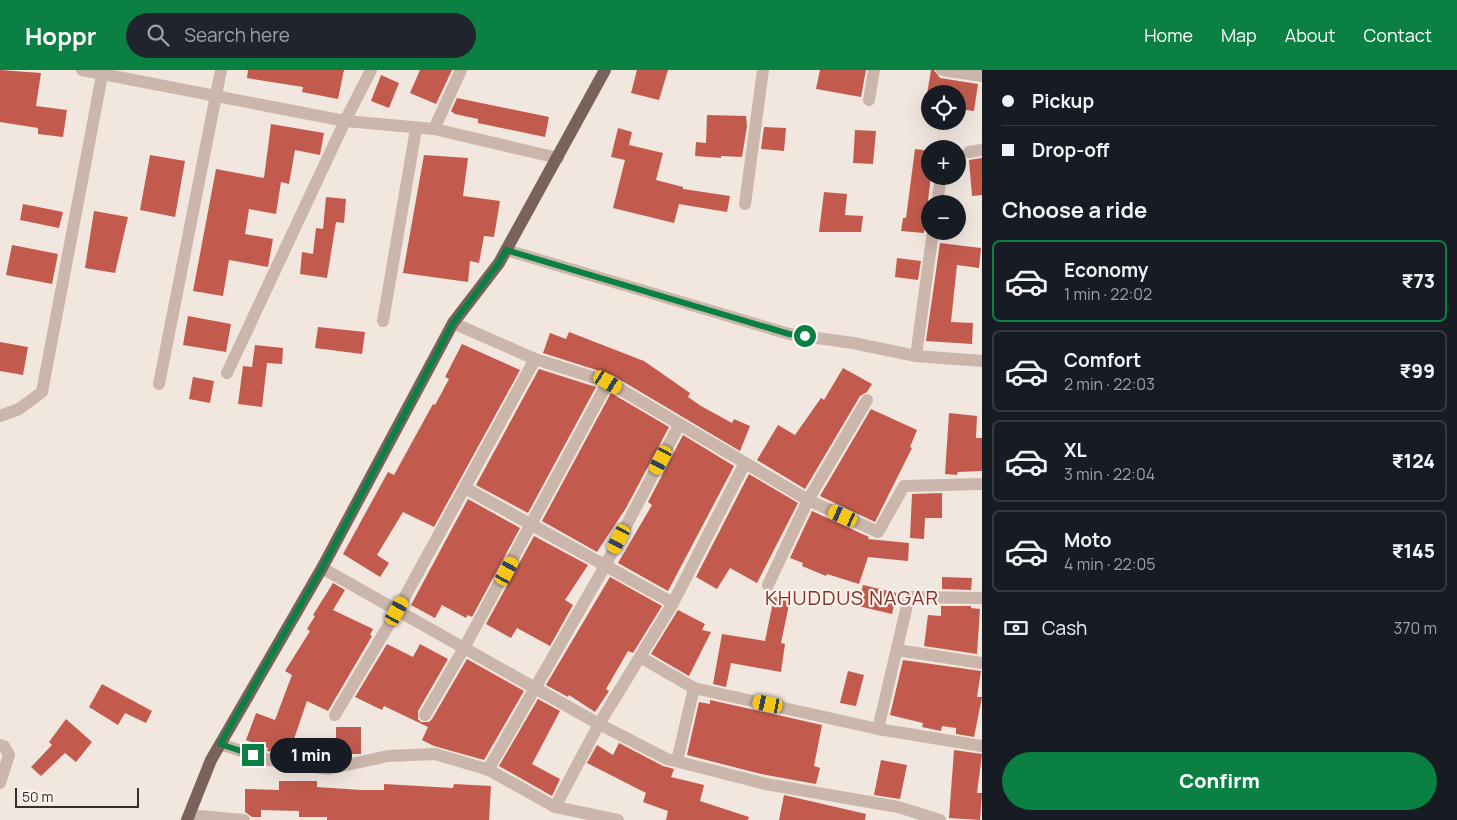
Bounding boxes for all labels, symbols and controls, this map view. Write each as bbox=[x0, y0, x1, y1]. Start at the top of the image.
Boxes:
search box bbox=[126, 13, 476, 58]
text: Hoppr bbox=[25, 19, 96, 52]
icon: search bbox=[144, 21, 172, 49]
text: Search here bbox=[184, 22, 290, 48]
text: Home bbox=[1144, 23, 1193, 47]
text: Map bbox=[1221, 23, 1257, 47]
text: About bbox=[1285, 23, 1335, 47]
text: Contact bbox=[1363, 23, 1432, 47]
map controls bbox=[921, 85, 966, 240]
button: locate bbox=[921, 85, 966, 130]
text: Pickup bbox=[1032, 88, 1094, 114]
text: Drop-off bbox=[1032, 137, 1109, 163]
button: + bbox=[921, 140, 966, 185]
button: − bbox=[921, 195, 966, 240]
text: Choose a ride bbox=[1002, 195, 1147, 225]
text: Economy bbox=[1064, 257, 1148, 283]
icon: car bbox=[1004, 259, 1049, 304]
text: ₹73 bbox=[1402, 268, 1435, 294]
text: 1 min · 22:02 bbox=[1064, 283, 1152, 305]
route start bbox=[794, 325, 816, 347]
text: Comfort bbox=[1064, 347, 1141, 373]
icon: car bbox=[1004, 349, 1049, 394]
text: ₹99 bbox=[1400, 358, 1435, 384]
car bbox=[591, 368, 624, 396]
text: 2 min · 22:03 bbox=[1064, 373, 1155, 395]
text: XL bbox=[1064, 437, 1087, 463]
icon: car bbox=[1004, 439, 1049, 484]
car bbox=[647, 443, 674, 477]
text: ₹124 bbox=[1392, 448, 1435, 474]
text: 3 min · 22:04 bbox=[1064, 463, 1155, 485]
car bbox=[826, 503, 859, 529]
car bbox=[605, 522, 632, 556]
text: Moto bbox=[1064, 527, 1111, 553]
icon: car bbox=[1004, 529, 1049, 574]
text: ₹145 bbox=[1392, 538, 1435, 564]
text: 4 min · 22:05 bbox=[1064, 553, 1156, 575]
car bbox=[493, 554, 520, 588]
district label: KHUDDUS NAGAR bbox=[765, 584, 939, 611]
car bbox=[383, 594, 410, 628]
icon: cash bbox=[1002, 614, 1030, 642]
text: Cash bbox=[1042, 615, 1087, 641]
text: 370 m bbox=[1394, 617, 1437, 639]
car bbox=[751, 694, 784, 714]
callout: 1 min bbox=[270, 738, 353, 772]
route end bbox=[242, 744, 264, 766]
text: 1 min bbox=[291, 744, 331, 766]
button: Confirm bbox=[1002, 752, 1437, 810]
scale bar bbox=[15, 785, 139, 808]
text: 50 m bbox=[22, 787, 53, 806]

